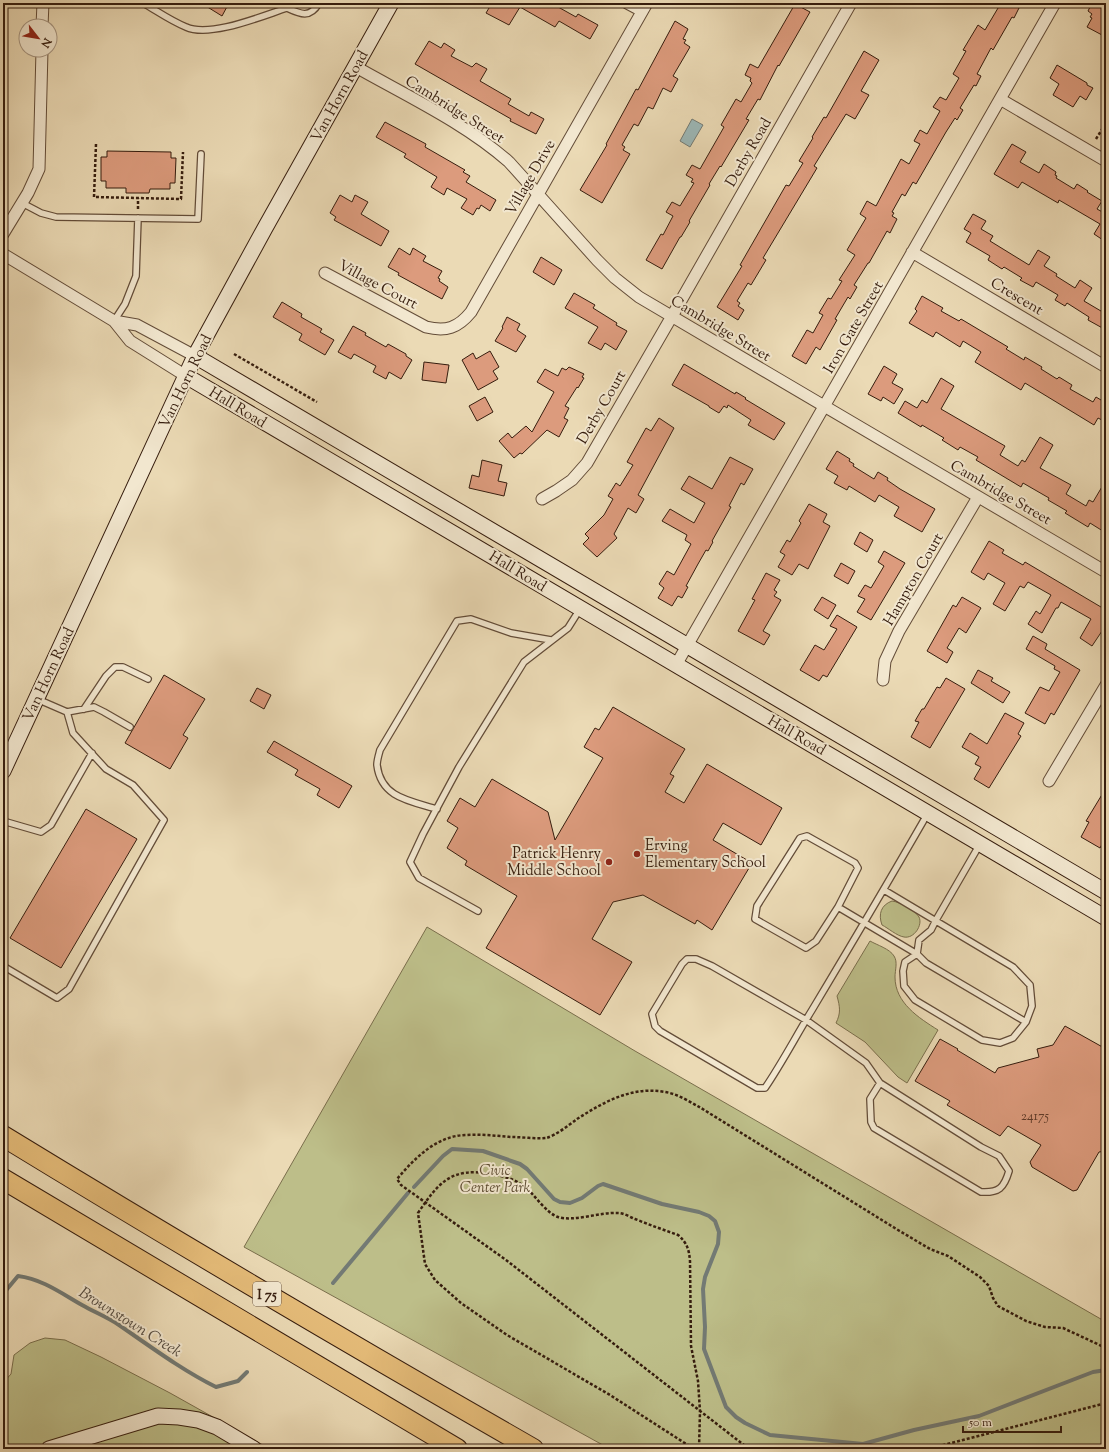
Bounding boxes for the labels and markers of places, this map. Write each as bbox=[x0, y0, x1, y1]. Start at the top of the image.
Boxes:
place label: Erving Elementary School bbox=[645, 836, 766, 874]
place label: Patrick Henry Middle School bbox=[507, 844, 602, 882]
marker: Erving Elementary School bbox=[632, 849, 642, 859]
marker: Patrick Henry Middle School bbox=[604, 857, 614, 867]

